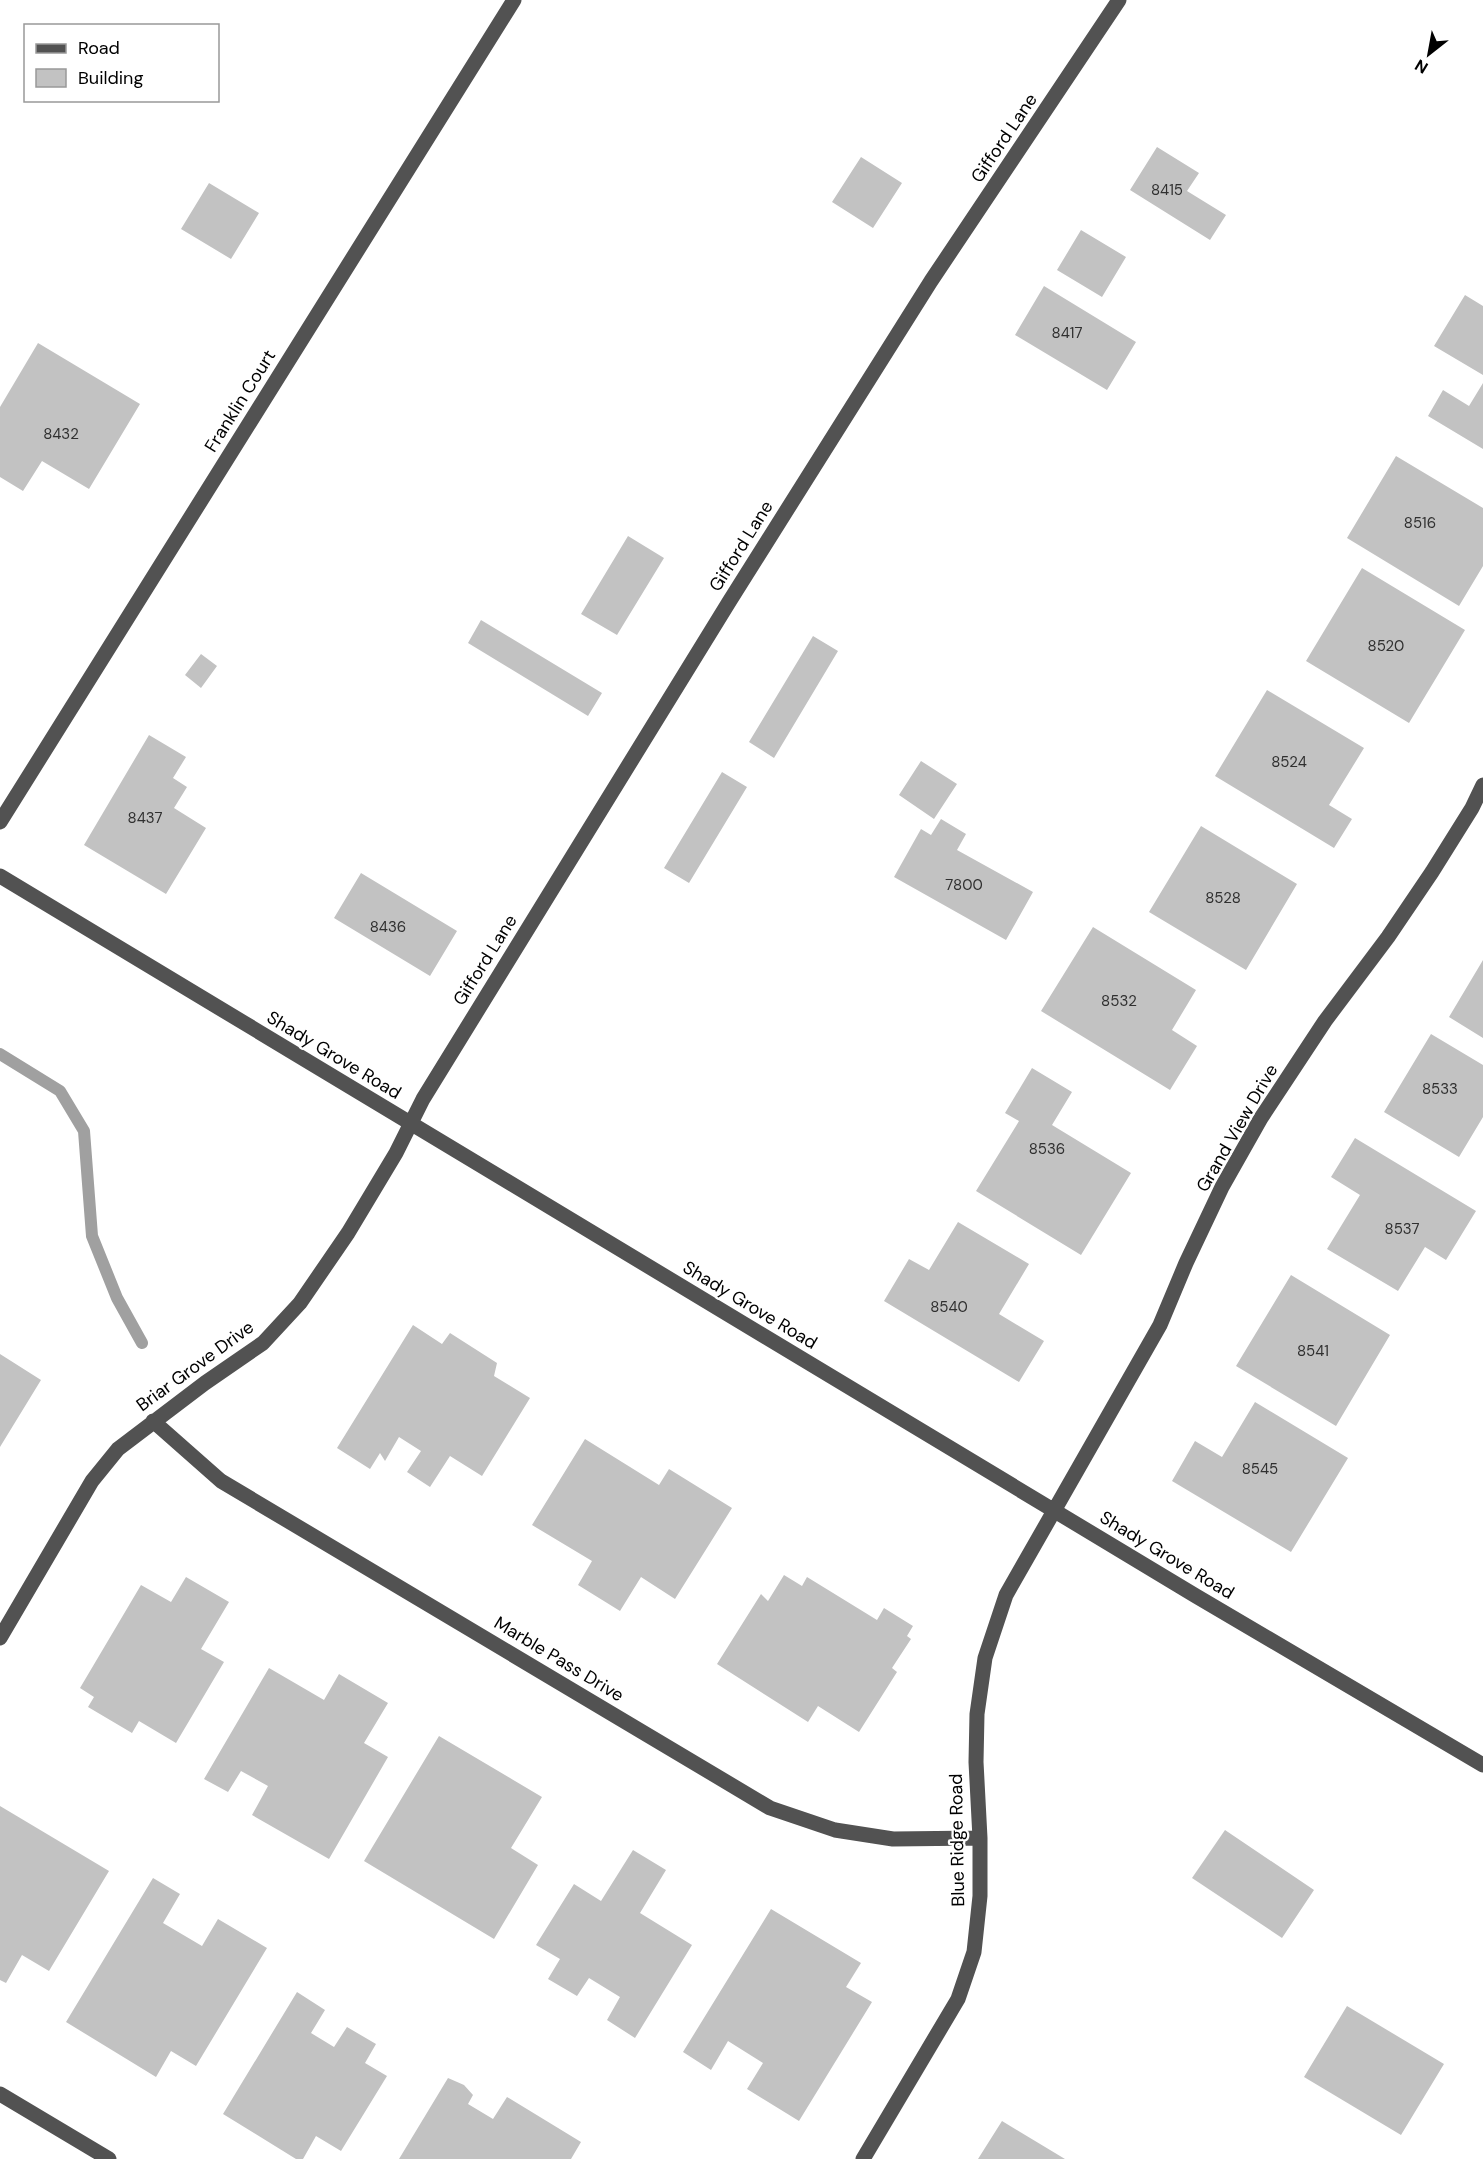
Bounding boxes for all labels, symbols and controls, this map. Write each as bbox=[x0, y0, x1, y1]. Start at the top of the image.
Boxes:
legend bbox=[24, 24, 219, 102]
north arrow bbox=[1399, 24, 1459, 84]
text: Road bbox=[78, 36, 120, 60]
text: N bbox=[1411, 54, 1432, 78]
text: Building bbox=[78, 66, 143, 90]
street label: Gifford Lane bbox=[965, 89, 1043, 187]
house number: 8415 bbox=[1151, 180, 1183, 200]
house number: 8417 bbox=[1052, 323, 1082, 343]
street label: Franklin Court bbox=[199, 345, 281, 457]
house number: 8432 bbox=[43, 424, 79, 444]
street label: Gifford Lane bbox=[704, 496, 778, 596]
house number: 8516 bbox=[1404, 513, 1436, 533]
house number: 8520 bbox=[1368, 636, 1404, 656]
house number: 8524 bbox=[1271, 752, 1307, 772]
house number: 8437 bbox=[128, 808, 162, 828]
house number: 7800 bbox=[945, 875, 983, 895]
house number: 8528 bbox=[1205, 888, 1241, 908]
street label: Gifford Lane bbox=[448, 910, 522, 1010]
house number: 8436 bbox=[370, 917, 406, 937]
house number: 8532 bbox=[1101, 991, 1137, 1011]
street label: Shady Grove Road bbox=[262, 1005, 406, 1105]
street label: Grand View Drive bbox=[1191, 1060, 1283, 1196]
house number: 8533 bbox=[1422, 1079, 1458, 1099]
house number: 8536 bbox=[1029, 1139, 1065, 1159]
house number: 8537 bbox=[1385, 1219, 1419, 1239]
street label: Shady Grove Road bbox=[678, 1255, 822, 1355]
house number: 8540 bbox=[930, 1297, 968, 1317]
street label: Briar Grove Drive bbox=[131, 1315, 259, 1417]
house number: 8541 bbox=[1297, 1341, 1329, 1361]
house number: 8545 bbox=[1242, 1459, 1278, 1479]
street label: Shady Grove Road bbox=[1095, 1505, 1239, 1605]
street label: Marble Pass Drive bbox=[490, 1611, 628, 1707]
street label: Blue Ridge Road bbox=[944, 1773, 970, 1907]

